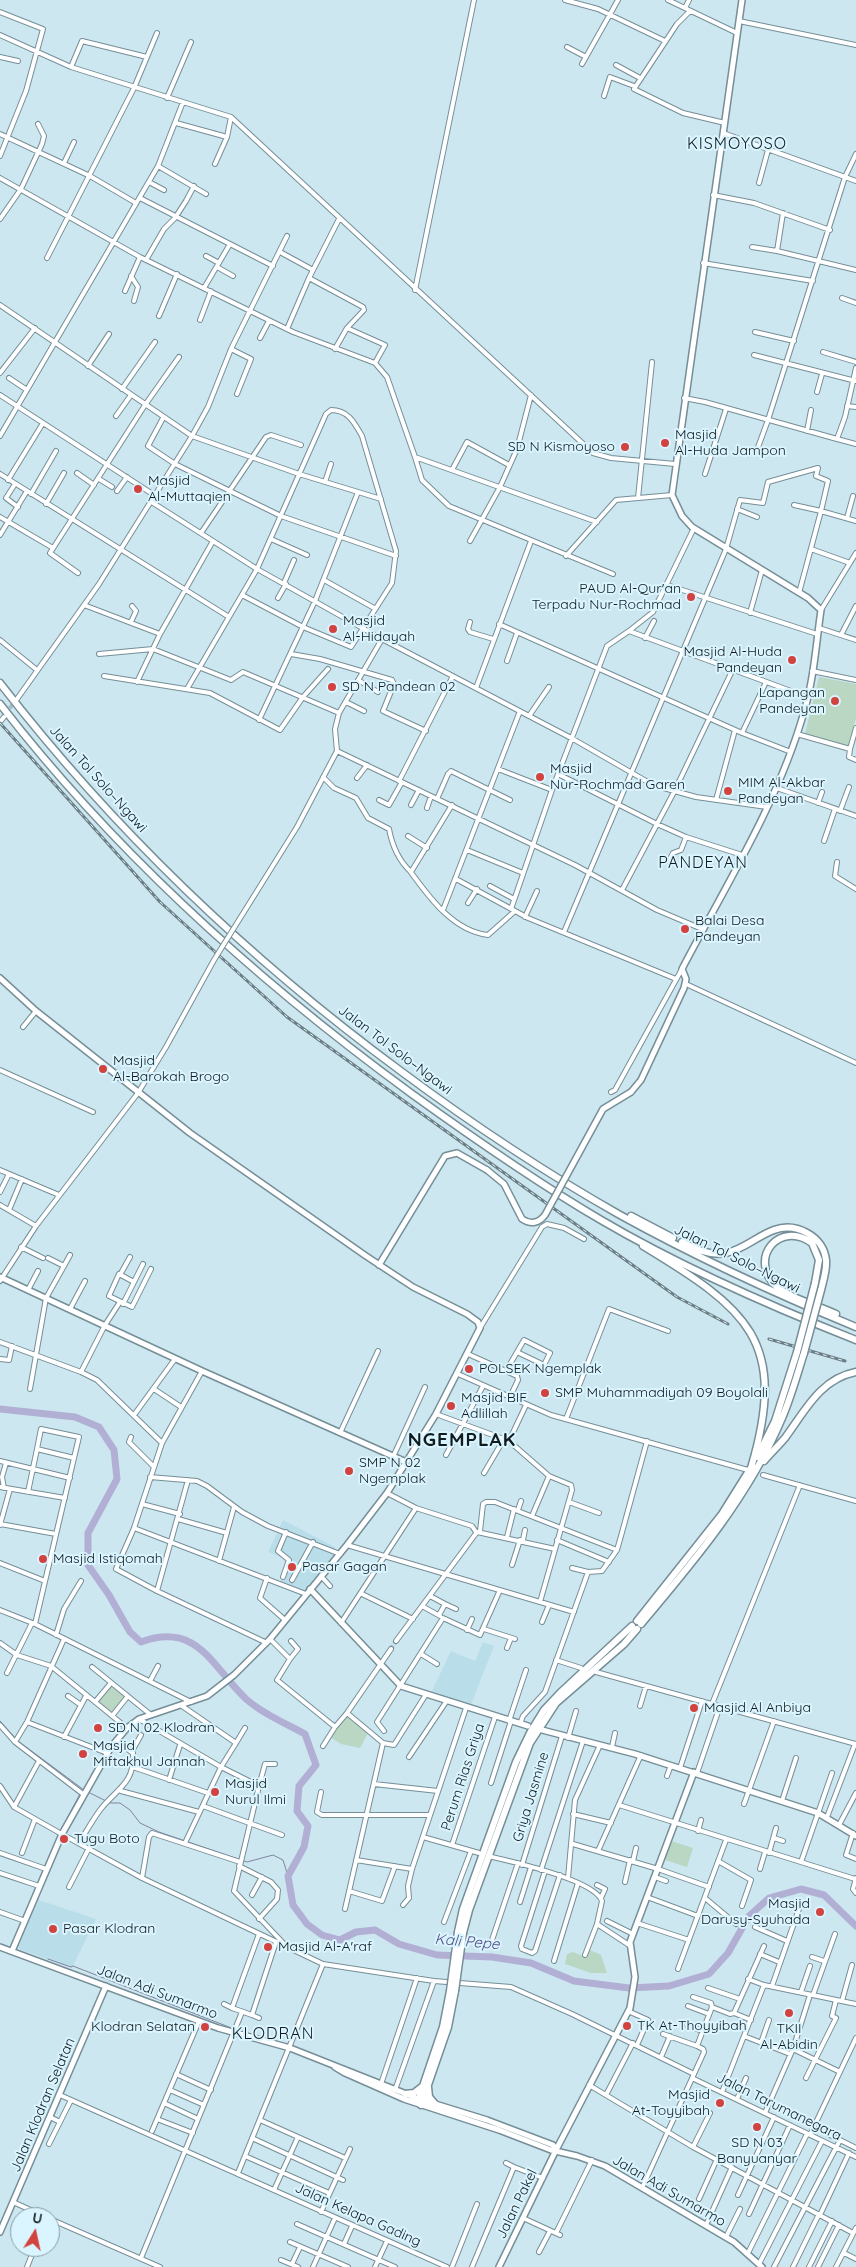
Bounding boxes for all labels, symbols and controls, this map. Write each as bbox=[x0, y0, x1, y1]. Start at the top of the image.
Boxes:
district label: KISMOYOSO bbox=[686, 134, 788, 154]
place label: Masjid Al-Huda Jampon bbox=[675, 427, 786, 460]
marker: Masjid Al-Huda Jampon bbox=[659, 437, 671, 449]
place label: SD N Kismoyoso bbox=[508, 439, 615, 455]
marker: SD N Kismoyoso bbox=[619, 441, 631, 453]
place label: Masjid Al-Muttaqien bbox=[148, 473, 231, 506]
marker: Masjid Al-Muttaqien bbox=[132, 483, 144, 495]
place label: PAUD Al-Qur'an Terpadu Nur-Rochmad bbox=[532, 581, 681, 614]
marker: PAUD Al-Qur'an Terpadu Nur-Rochmad bbox=[685, 591, 697, 603]
place label: Masjid Al-Hidayah bbox=[343, 613, 415, 646]
marker: Masjid Al-Hidayah bbox=[327, 623, 339, 635]
place label: Masjid Al-Huda Pandeyan bbox=[684, 644, 782, 676]
marker: Masjid Al-Huda Pandeyan bbox=[786, 654, 798, 666]
place label: SD N Pandean 02 bbox=[342, 679, 456, 695]
marker: SD N Pandean 02 bbox=[326, 681, 338, 693]
place label: Lapangan Pandeyan bbox=[759, 685, 825, 718]
marker: Lapangan Pandeyan bbox=[829, 695, 841, 707]
street label: Jalan Tol Solo–Ngawi bbox=[46, 722, 150, 836]
place label: Masjid Nur-Rochmad Garen bbox=[550, 761, 685, 794]
marker: Masjid Nur-Rochmad Garen bbox=[534, 771, 546, 783]
place label: MIM Al-Akbar Pandeyan bbox=[738, 775, 825, 808]
marker: MIM Al-Akbar Pandeyan bbox=[722, 785, 734, 797]
district label: PANDEYAN bbox=[657, 853, 749, 873]
place label: Balai Desa Pandeyan bbox=[695, 913, 764, 946]
marker: Balai Desa Pandeyan bbox=[679, 923, 691, 935]
street label: Jalan Tol Solo–Ngawi bbox=[335, 1002, 455, 1098]
place label: Masjid Al-Barokah Brogo bbox=[113, 1053, 229, 1086]
marker: Masjid Al-Barokah Brogo bbox=[97, 1063, 109, 1075]
street label: Jalan Tol Solo–Ngawi bbox=[671, 1221, 803, 1297]
place label: POLSEK Ngemplak bbox=[479, 1361, 602, 1377]
marker: POLSEK Ngemplak bbox=[463, 1363, 475, 1375]
place label: SMP Muhammadiyah 09 Boyolali bbox=[555, 1385, 768, 1401]
marker: SMP Muhammadiyah 09 Boyolali bbox=[539, 1387, 551, 1399]
place label: Masjid BIF Adlillah bbox=[461, 1390, 527, 1422]
marker: Masjid BIF Adlillah bbox=[445, 1400, 457, 1412]
district label: NGEMPLAK bbox=[407, 1429, 517, 1451]
place label: SMP N 02 Ngemplak bbox=[359, 1455, 426, 1488]
marker: SMP N 02 Ngemplak bbox=[343, 1465, 355, 1477]
place label: Masjid Istiqomah bbox=[53, 1551, 163, 1567]
marker: Masjid Istiqomah bbox=[37, 1553, 49, 1565]
place label: Pasar Gagan bbox=[302, 1559, 387, 1575]
marker: Pasar Gagan bbox=[286, 1561, 298, 1573]
place label: Masjid Al Anbiya bbox=[704, 1700, 811, 1716]
marker: Masjid Al Anbiya bbox=[688, 1702, 700, 1714]
place label: SD N 02 Klodran bbox=[108, 1720, 215, 1736]
street label: Perum Rias Griya bbox=[438, 1721, 488, 1833]
marker: SD N 02 Klodran bbox=[92, 1722, 104, 1734]
place label: Masjid Miftakhul Jannah bbox=[93, 1738, 205, 1770]
marker: Masjid Miftakhul Jannah bbox=[77, 1748, 89, 1760]
street label: Griya Jasmine bbox=[509, 1750, 553, 1844]
place label: Masjid Nurul Ilmi bbox=[225, 1776, 286, 1808]
marker: Masjid Nurul Ilmi bbox=[209, 1786, 221, 1798]
place label: Tugu Boto bbox=[74, 1831, 140, 1847]
marker: Tugu Boto bbox=[58, 1833, 70, 1845]
place label: Masjid Darusy-Syuhada bbox=[701, 1896, 810, 1928]
marker: Masjid Darusy-Syuhada bbox=[814, 1906, 826, 1918]
place label: Pasar Klodran bbox=[63, 1921, 155, 1937]
marker: Pasar Klodran bbox=[47, 1923, 59, 1935]
water label: Kali Pepe bbox=[434, 1930, 500, 1954]
place label: Masjid Al-A'raf bbox=[278, 1939, 372, 1955]
marker: Masjid Al-A'raf bbox=[262, 1941, 274, 1953]
street label: Jalan Adi Sumarmo bbox=[94, 1961, 220, 2023]
marker: TKII Al-Abidin bbox=[783, 2007, 795, 2019]
place label: TK At-Thoyyibah bbox=[637, 2018, 747, 2034]
place label: Klodran Selatan bbox=[91, 2019, 195, 2035]
marker: TK At-Thoyyibah bbox=[621, 2020, 633, 2032]
marker: Klodran Selatan bbox=[199, 2021, 211, 2033]
place label: TKII Al-Abidin bbox=[760, 2021, 818, 2054]
district label: KLODRAN bbox=[231, 2024, 315, 2044]
street label: Jalan Klodran Selatan bbox=[7, 2035, 79, 2175]
street label: Jalan Tarumanegara bbox=[714, 2069, 844, 2145]
place label: Masjid At-Toyyibah bbox=[632, 2087, 710, 2120]
marker: Masjid At-Toyyibah bbox=[714, 2097, 726, 2109]
marker: SD N 03 Banyuanyar bbox=[751, 2121, 763, 2133]
place label: SD N 03 Banyuanyar bbox=[717, 2135, 797, 2168]
street label: Jalan Adi Sumarmo bbox=[609, 2152, 729, 2230]
street label: Jalan Pakel bbox=[493, 2167, 541, 2241]
street label: Jalan Kelapa Gading bbox=[292, 2180, 424, 2250]
north arrow bbox=[10, 2207, 60, 2257]
text: U bbox=[31, 2208, 44, 2228]

